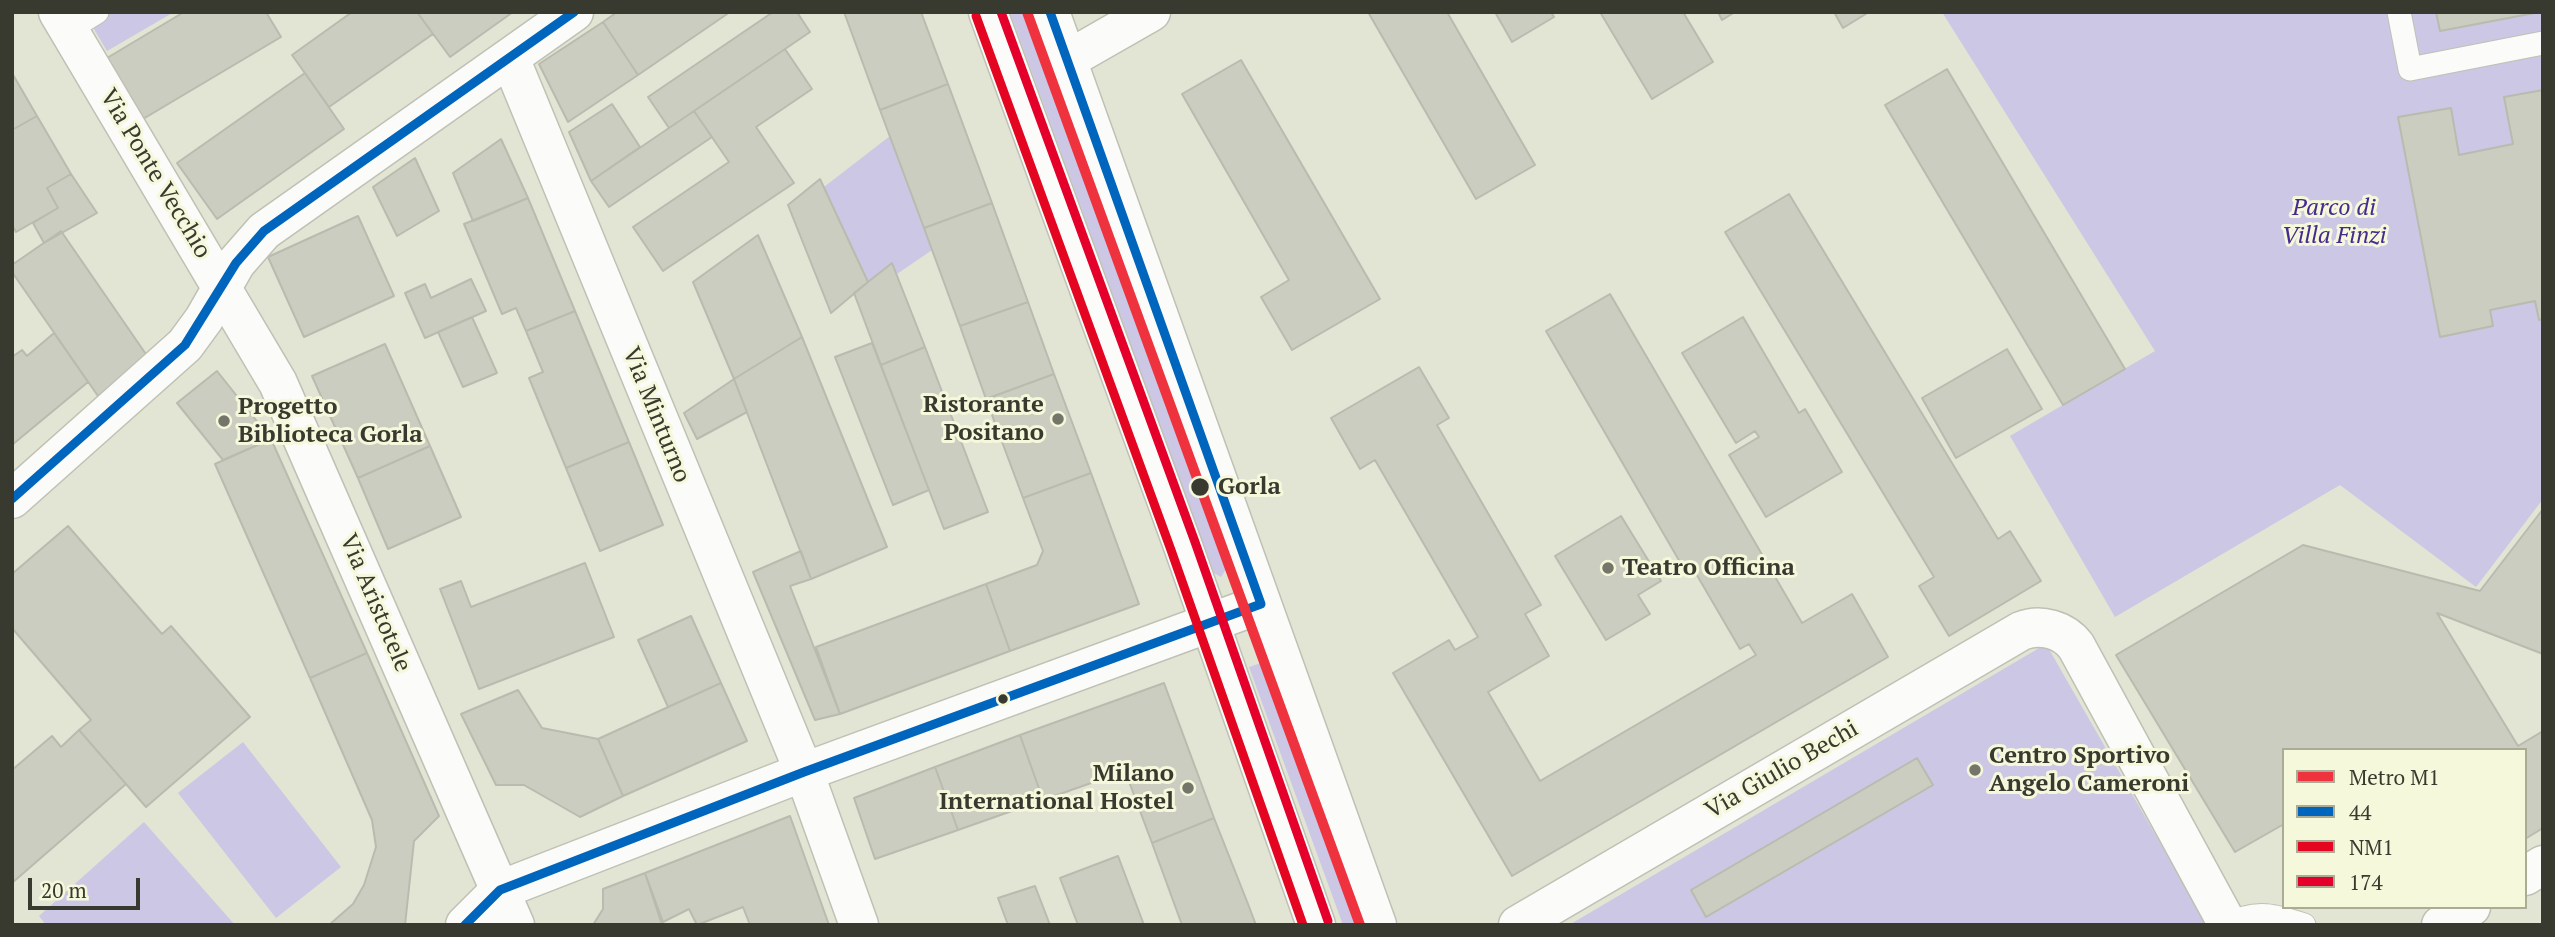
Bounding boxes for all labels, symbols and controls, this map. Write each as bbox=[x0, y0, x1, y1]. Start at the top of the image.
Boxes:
street label: Via Ponte Vecchio bbox=[93, 84, 217, 264]
park label: Parco di Villa Finzi bbox=[2282, 194, 2386, 250]
street label: Via Minturno bbox=[616, 343, 696, 487]
place label: Ristorante Positano bbox=[923, 391, 1044, 447]
place label: Progetto Biblioteca Gorla bbox=[238, 393, 423, 449]
marker: Ristorante Positano bbox=[1050, 411, 1066, 427]
marker: Progetto Biblioteca Gorla bbox=[216, 413, 232, 429]
place label: Gorla bbox=[1218, 473, 1281, 501]
marker: Gorla bbox=[1189, 476, 1211, 498]
street label: Via Aristotele bbox=[333, 530, 417, 676]
place label: Teatro Officina bbox=[1622, 554, 1795, 582]
marker: Teatro Officina bbox=[1600, 560, 1616, 576]
unlabelled marker bbox=[996, 692, 1010, 706]
street label: Via Giulio Bechi bbox=[1700, 715, 1864, 825]
place label: Centro Sportivo Angelo Cameroni bbox=[1989, 742, 2189, 798]
legend bbox=[2282, 748, 2527, 909]
place label: Milano International Hostel bbox=[939, 760, 1174, 816]
marker: Centro Sportivo Angelo Cameroni bbox=[1967, 762, 1983, 778]
text: Metro M1 bbox=[2349, 763, 2440, 791]
marker: Milano International Hostel bbox=[1180, 780, 1196, 796]
text: 44 bbox=[2349, 798, 2371, 826]
text: NM1 bbox=[2349, 833, 2394, 861]
scale bar bbox=[32, 864, 144, 908]
text: 174 bbox=[2349, 868, 2383, 896]
text: 20 m bbox=[41, 876, 87, 904]

